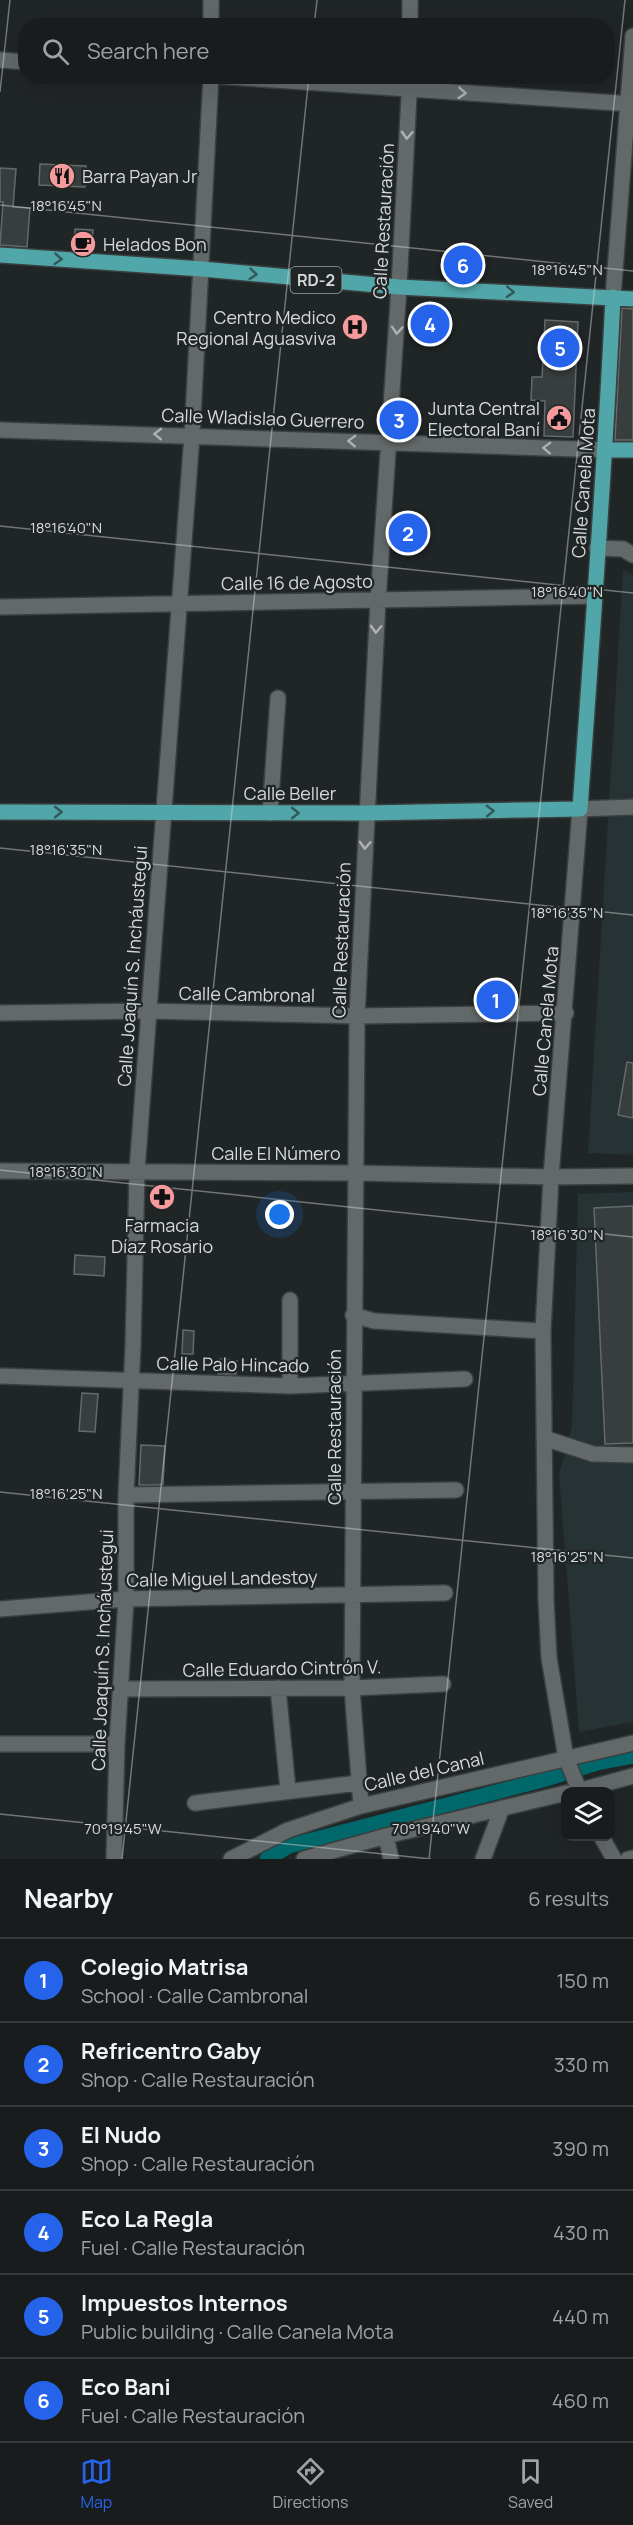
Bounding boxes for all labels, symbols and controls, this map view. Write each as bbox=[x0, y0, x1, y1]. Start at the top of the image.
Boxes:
search box bbox=[18, 18, 615, 84]
icon: search bbox=[39, 35, 72, 68]
text: Search here bbox=[87, 36, 209, 66]
one-way arrow bbox=[458, 87, 467, 100]
one-way arrow bbox=[401, 130, 414, 139]
street label: Calle Restauración bbox=[367, 142, 399, 300]
restaurant icon: Barra Payan Jr bbox=[47, 161, 77, 191]
place label: Barra Payan Jr bbox=[82, 164, 198, 188]
text: 18°16'45"N bbox=[30, 195, 102, 216]
cafe icon: Helados Bon bbox=[68, 229, 98, 259]
place label: Helados Bon bbox=[103, 232, 207, 256]
pin: 6 bbox=[444, 242, 482, 288]
one-way arrow bbox=[54, 253, 63, 266]
text: 18°16'45"N bbox=[531, 259, 603, 280]
one-way arrow bbox=[248, 267, 257, 280]
road number: RD-2 bbox=[290, 267, 342, 293]
one-way arrow bbox=[506, 286, 515, 299]
pin: 4 bbox=[410, 302, 450, 346]
place label: Centro Medico Regional Aguasviva bbox=[176, 305, 336, 350]
hospital icon: Centro Medico Regional Aguasviva bbox=[340, 312, 370, 342]
one-way arrow bbox=[390, 325, 403, 334]
pin: 5 bbox=[540, 326, 580, 370]
place label: Junta Central Electoral Baní bbox=[428, 396, 540, 441]
pin: 3 bbox=[380, 398, 418, 442]
street label: Calle Wladislao Guerrero bbox=[161, 402, 365, 434]
public building icon: Junta Central Electoral Baní bbox=[544, 403, 574, 433]
street label: Calle Canela Mota bbox=[566, 407, 600, 559]
one-way arrow bbox=[153, 427, 162, 440]
one-way arrow bbox=[348, 435, 357, 447]
one-way arrow bbox=[543, 441, 552, 454]
pin: 2 bbox=[388, 510, 428, 556]
text: 18°16'40"N bbox=[30, 517, 102, 538]
street label: Calle 16 de Agosto bbox=[221, 569, 373, 595]
text: 18°16'40"N bbox=[531, 581, 603, 602]
one-way arrow bbox=[370, 624, 383, 633]
street label: Calle Beller bbox=[244, 781, 337, 805]
one-way arrow bbox=[486, 804, 495, 817]
one-way arrow bbox=[54, 806, 63, 818]
one-way arrow bbox=[291, 807, 300, 819]
text: 18°16'35"N bbox=[30, 839, 102, 860]
one-way arrow bbox=[358, 840, 371, 849]
street label: Calle Joaquín S. Incháustegui bbox=[112, 845, 152, 1087]
street label: Calle Restauración bbox=[326, 862, 356, 1018]
text: 18°16'35"N bbox=[531, 902, 603, 923]
street label: Calle Canela Mota bbox=[526, 945, 564, 1097]
pin: 1 bbox=[476, 978, 516, 1022]
street label: Calle Cambronal bbox=[179, 981, 315, 1007]
street label: Calle El Número bbox=[211, 1141, 341, 1165]
text: 18°16'30"N bbox=[29, 1161, 103, 1182]
pharmacy icon: Farmacia Díaz Rosario bbox=[147, 1182, 177, 1212]
your location bbox=[265, 1200, 294, 1229]
place label: Farmacia Díaz Rosario bbox=[111, 1213, 213, 1258]
text: 18°16'30"N bbox=[530, 1224, 604, 1245]
street label: Calle Restauración bbox=[322, 1349, 346, 1505]
street label: Calle Palo Hincado bbox=[156, 1351, 310, 1377]
text: 18°16'25"N bbox=[29, 1483, 103, 1504]
street label: Calle Joaquín S. Incháustegui bbox=[86, 1529, 118, 1771]
text: 18°16'25"N bbox=[530, 1546, 604, 1567]
street label: Calle Miguel Landestoy bbox=[126, 1564, 318, 1592]
street label: Calle Eduardo Cintrón V. bbox=[182, 1654, 382, 1682]
street label: Calle del Canal bbox=[362, 1746, 486, 1796]
map controls bbox=[561, 1787, 615, 1841]
button: layers bbox=[561, 1787, 615, 1841]
text: 70°19'45"W bbox=[84, 1818, 162, 1839]
text: 70°19'40"W bbox=[392, 1818, 470, 1839]
text: Nearby bbox=[24, 1880, 113, 1916]
text: 6 results bbox=[528, 1885, 609, 1912]
text: Colegio Matrisa bbox=[81, 1952, 249, 1982]
text: 1 bbox=[39, 1967, 48, 1994]
text: 150 m bbox=[556, 1967, 609, 1994]
text: School · Calle Cambronal bbox=[81, 1982, 308, 2009]
text: Refricentro Gaby bbox=[81, 2036, 261, 2066]
text: 2 bbox=[38, 2051, 49, 2078]
text: 330 m bbox=[554, 2051, 609, 2078]
text: Shop · Calle Restauración bbox=[81, 2066, 315, 2093]
text: El Nudo bbox=[81, 2120, 161, 2150]
text: 3 bbox=[38, 2135, 49, 2162]
text: 390 m bbox=[552, 2135, 609, 2162]
text: Shop · Calle Restauración bbox=[81, 2150, 315, 2177]
text: Eco La Regla bbox=[81, 2204, 213, 2234]
text: 4 bbox=[37, 2219, 50, 2246]
text: 430 m bbox=[553, 2219, 609, 2246]
text: Fuel · Calle Restauración bbox=[81, 2234, 305, 2261]
text: Impuestos Internos bbox=[81, 2288, 288, 2318]
text: 5 bbox=[38, 2303, 49, 2330]
text: 440 m bbox=[552, 2303, 609, 2330]
text: Public building · Calle Canela Mota bbox=[81, 2318, 394, 2345]
text: Eco Bani bbox=[81, 2372, 171, 2402]
text: 6 bbox=[37, 2387, 50, 2414]
text: 460 m bbox=[552, 2387, 609, 2414]
text: Fuel · Calle Restauración bbox=[81, 2402, 305, 2429]
tab: Map bbox=[80, 2455, 113, 2513]
tab: Directions bbox=[273, 2455, 348, 2513]
tab: Saved bbox=[508, 2455, 553, 2513]

